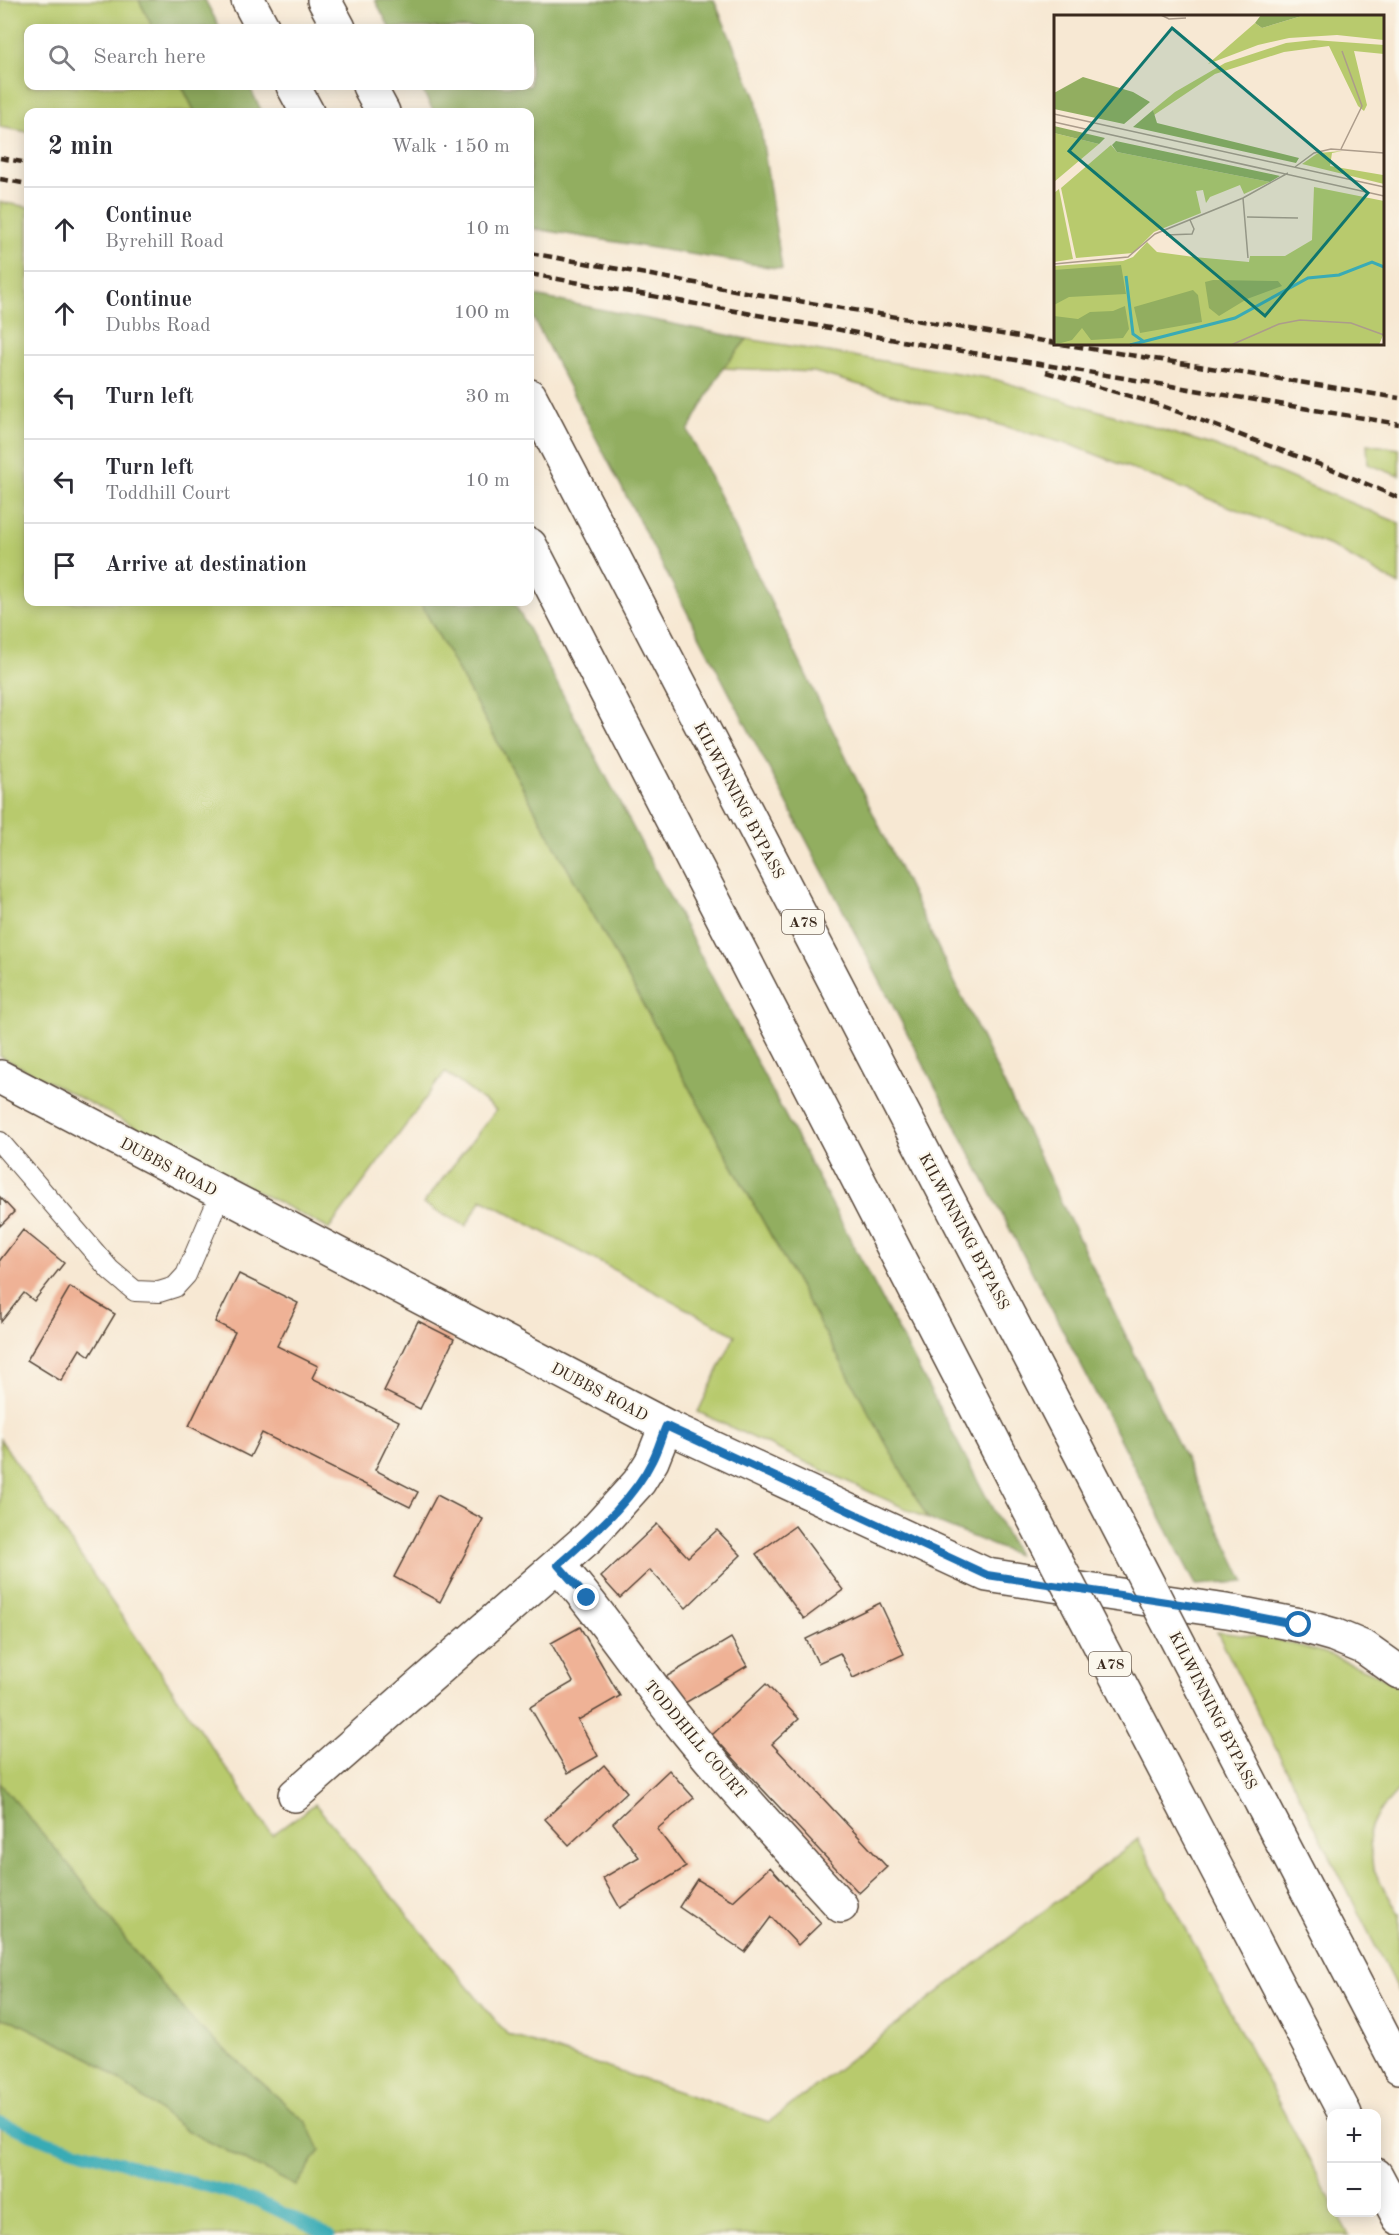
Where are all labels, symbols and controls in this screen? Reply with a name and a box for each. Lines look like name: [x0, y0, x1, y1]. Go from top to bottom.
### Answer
inset map: [1054, 15, 1384, 345]
search box: [24, 24, 534, 90]
icon: search: [45, 41, 78, 74]
text: Search here: [93, 46, 206, 68]
text: 2 min: [48, 134, 113, 160]
text: Walk · 150 m: [391, 137, 510, 157]
text: Continue: [105, 205, 192, 227]
icon: ahead: [48, 213, 81, 246]
text: 10 m: [465, 219, 510, 239]
text: Byrehill Road: [105, 232, 224, 252]
text: Continue: [105, 289, 192, 311]
icon: ahead: [48, 297, 81, 330]
text: 100 m: [454, 303, 510, 323]
text: Dubbs Road: [105, 316, 211, 336]
icon: left: [48, 381, 81, 414]
text: Turn left: [105, 386, 194, 408]
text: 30 m: [465, 387, 510, 407]
text: Turn left: [105, 457, 194, 479]
icon: left: [48, 465, 81, 498]
text: 10 m: [465, 471, 510, 491]
text: Toddhill Court: [105, 484, 231, 504]
icon: arrive: [48, 549, 81, 582]
text: Arrive at destination: [105, 554, 307, 576]
street label: KILWINNING BYPASS: [690, 720, 786, 882]
road number: A78: [782, 910, 824, 934]
street label: DUBBS ROAD: [117, 1136, 219, 1200]
street label: KILWINNING BYPASS: [915, 1151, 1011, 1313]
street label: DUBBS ROAD: [548, 1361, 650, 1425]
route end: [573, 1584, 599, 1610]
route start: [1285, 1611, 1311, 1637]
street label: KILWINNING BYPASS: [1165, 1629, 1259, 1792]
road number: A78: [1089, 1652, 1131, 1676]
street label: TODDHILL COURT: [640, 1678, 749, 1803]
map controls: [1327, 2109, 1381, 2217]
button: +: [1327, 2109, 1381, 2163]
button: −: [1327, 2163, 1381, 2217]

